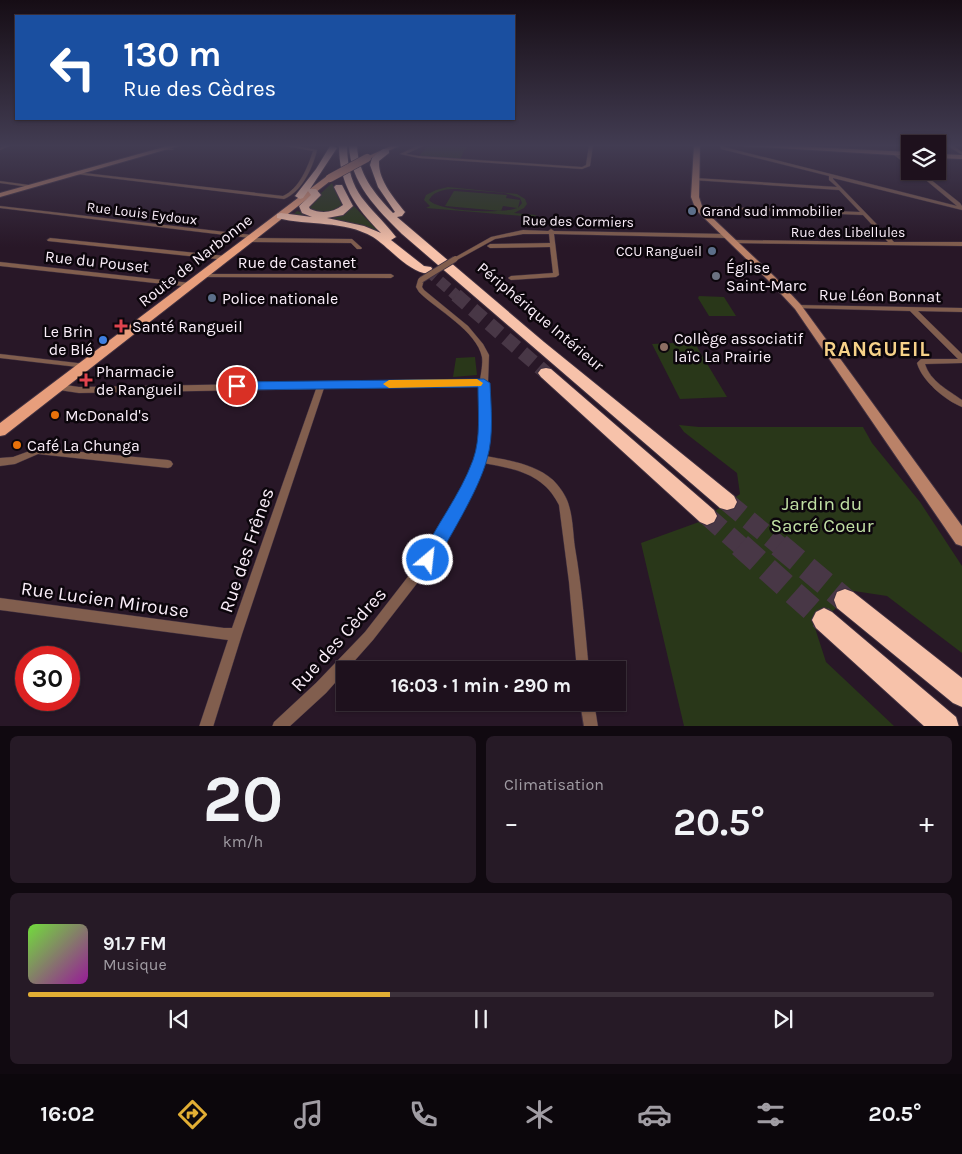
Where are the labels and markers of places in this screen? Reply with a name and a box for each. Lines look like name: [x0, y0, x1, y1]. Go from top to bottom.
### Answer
place label: Grand sud immobilier: [702, 203, 843, 220]
marker: Grand sud immobilier: [686, 205, 698, 217]
place label: CCU Rangueil: [616, 243, 702, 260]
marker: CCU Rangueil: [706, 245, 718, 257]
place label: Église Saint-Marc: [726, 258, 807, 295]
marker: Église Saint-Marc: [710, 270, 722, 282]
place label: Police nationale: [222, 289, 338, 308]
marker: Police nationale: [206, 292, 218, 304]
place label: Santé Rangueil: [132, 317, 243, 336]
marker: Santé Rangueil: [114, 319, 128, 333]
place label: Le Brin de Blé: [43, 322, 93, 359]
place label: Collège associatif laïc La Prairie: [674, 329, 804, 366]
marker: Le Brin de Blé: [97, 334, 109, 346]
marker: Collège associatif laïc La Prairie: [658, 341, 670, 353]
place label: Pharmacie de Rangueil: [96, 362, 182, 399]
pin: [216, 365, 258, 407]
marker: Pharmacie de Rangueil: [80, 374, 92, 386]
place label: McDonald's: [65, 406, 149, 425]
marker: McDonald's: [49, 409, 61, 421]
place label: Café La Chunga: [27, 436, 140, 455]
marker: Café La Chunga: [11, 439, 23, 451]

